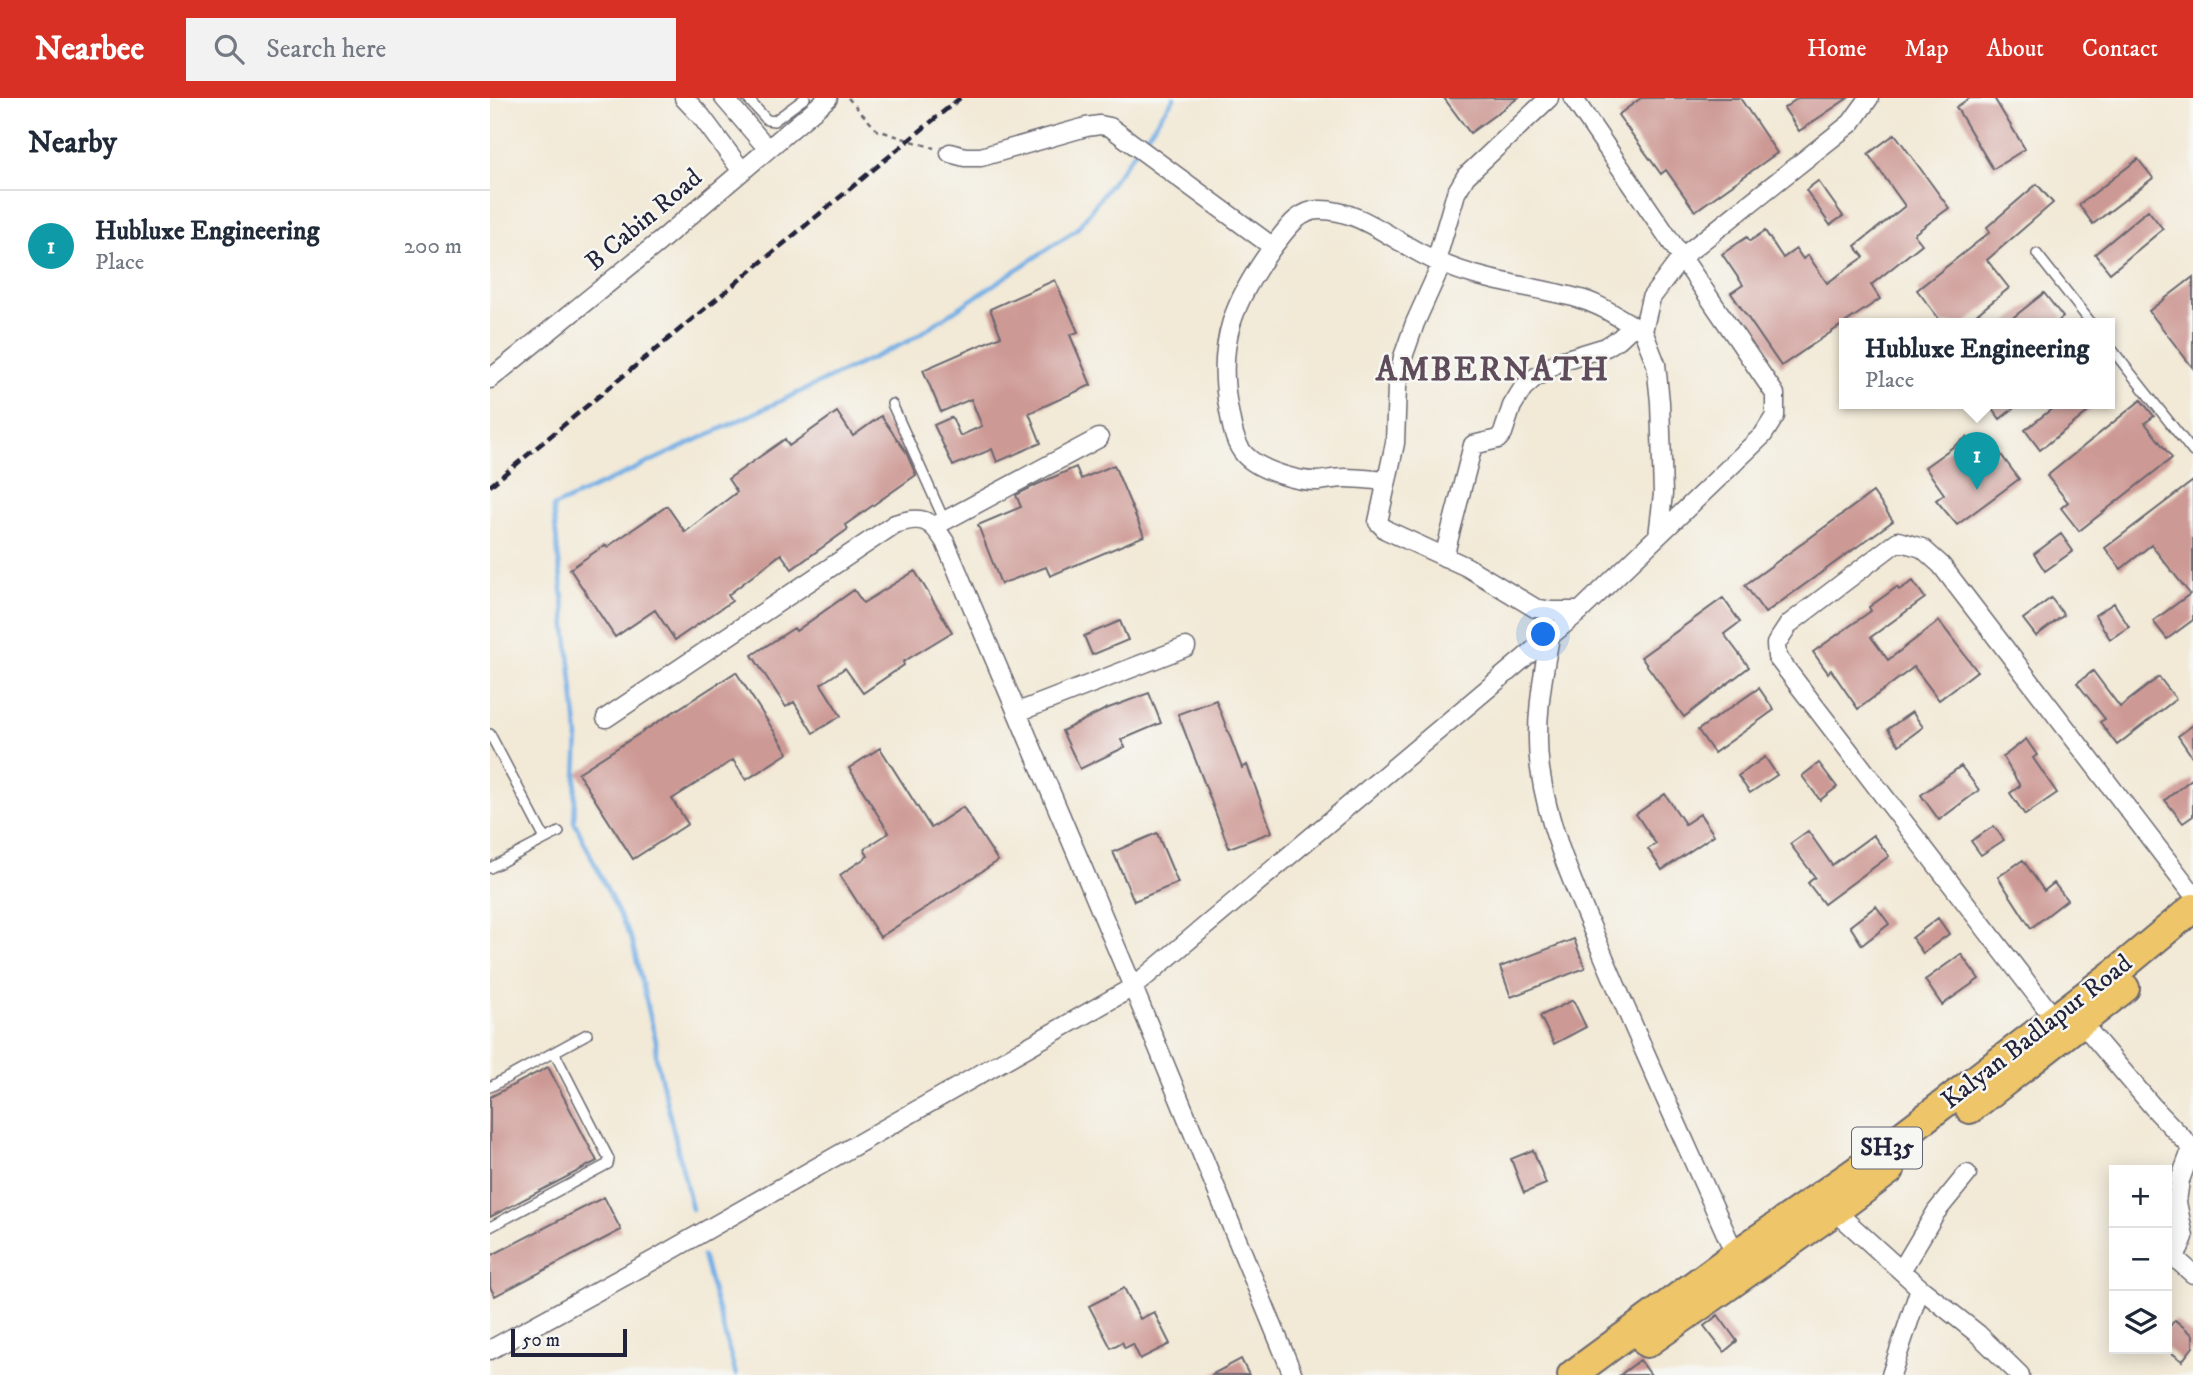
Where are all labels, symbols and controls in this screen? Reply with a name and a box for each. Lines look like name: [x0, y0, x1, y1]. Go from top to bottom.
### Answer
search box: [186, 18, 676, 81]
text: Nearbee: [35, 29, 144, 70]
icon: search: [210, 30, 248, 68]
text: Search here: [266, 33, 386, 66]
text: Home: [1807, 34, 1866, 64]
text: Map: [1904, 34, 1949, 64]
text: About: [1987, 34, 2044, 64]
text: Contact: [2082, 34, 2158, 64]
text: Nearby: [28, 125, 117, 162]
street label: B Cabin Road: [579, 162, 709, 278]
text: Hubluxe Engineering: [95, 215, 319, 248]
text: 1: [47, 232, 55, 261]
text: 200 m: [404, 232, 462, 261]
text: Place: [95, 248, 144, 277]
popup: [1839, 318, 2115, 409]
text: Hubluxe Engineering: [1865, 333, 2089, 366]
district label: AMBERNATH: [1375, 350, 1610, 391]
text: Place: [1865, 366, 1914, 395]
pin: 1: [1954, 432, 2000, 490]
your location: [1526, 617, 1560, 651]
street label: Kalyan Badlapur Road: [1935, 947, 2139, 1117]
road number: SH35: [1852, 1128, 1922, 1168]
map controls: [2109, 1165, 2172, 1354]
button: +: [2109, 1165, 2172, 1228]
button: −: [2109, 1228, 2172, 1291]
button: layers: [2109, 1291, 2172, 1354]
scale bar: [511, 1326, 626, 1358]
text: 50 m: [522, 1329, 560, 1352]

